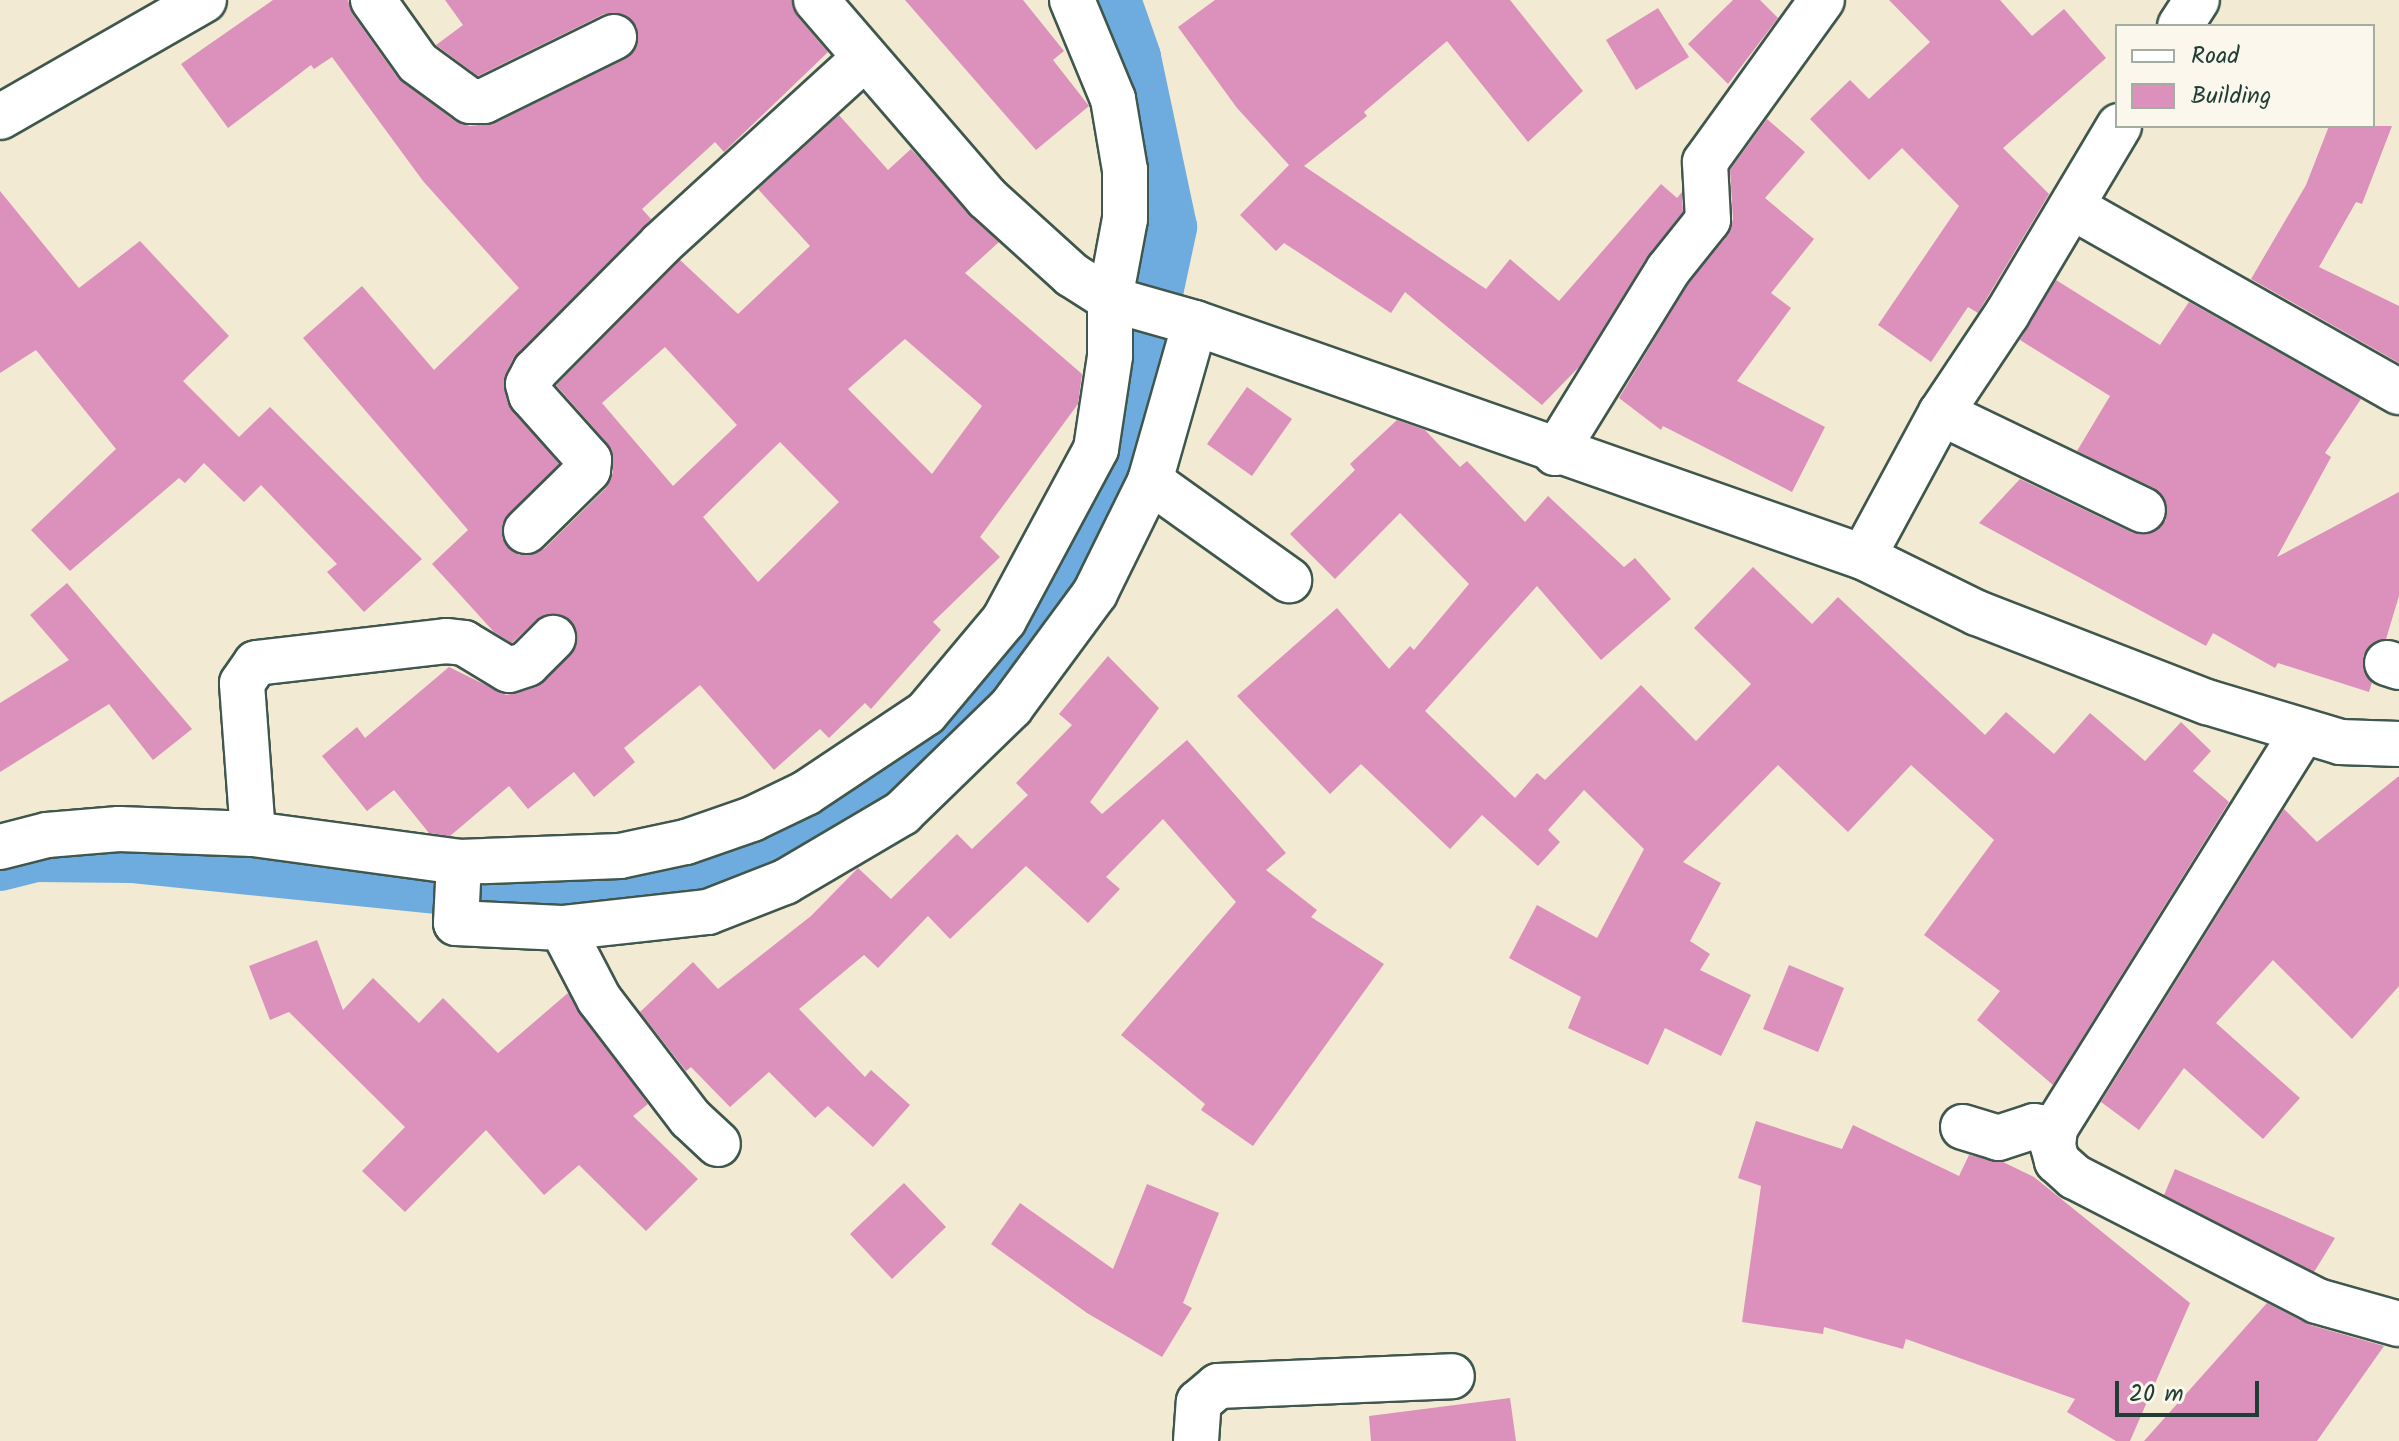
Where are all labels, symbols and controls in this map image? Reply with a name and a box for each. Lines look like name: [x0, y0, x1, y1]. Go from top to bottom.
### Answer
legend: [2115, 24, 2375, 128]
text: Road: [2191, 37, 2239, 76]
text: Building: [2191, 77, 2271, 116]
scale bar: [2119, 1365, 2263, 1415]
text: 20 m: [2129, 1375, 2184, 1414]

